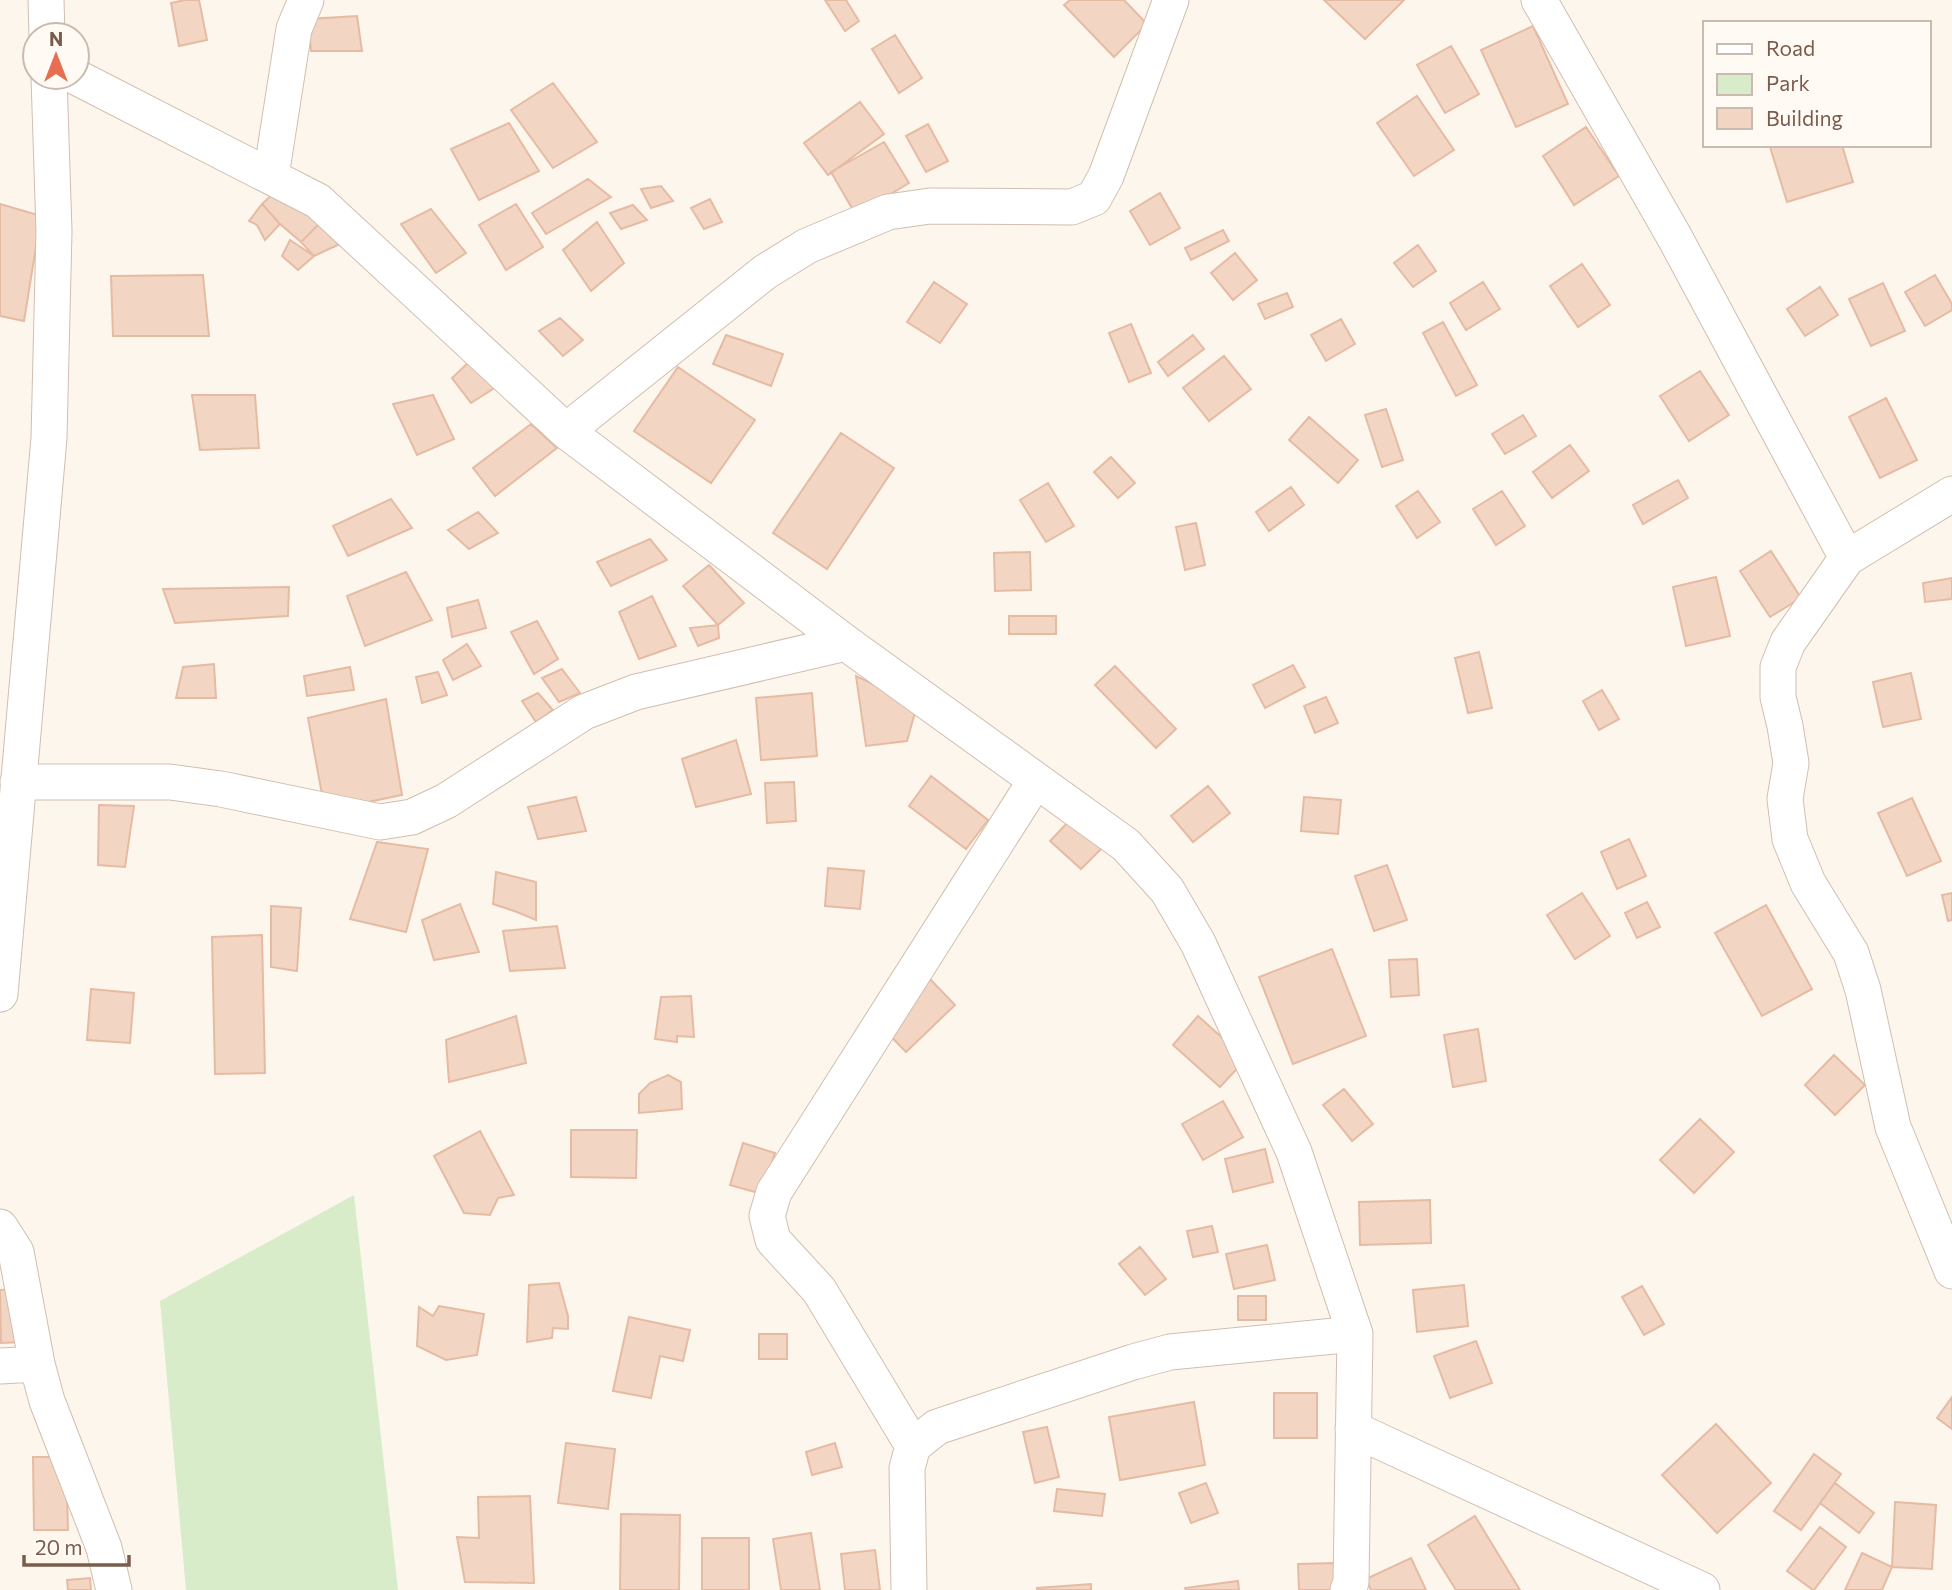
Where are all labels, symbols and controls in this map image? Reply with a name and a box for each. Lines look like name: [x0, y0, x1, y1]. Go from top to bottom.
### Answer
north arrow: [21, 21, 91, 91]
legend: [1703, 21, 1931, 147]
text: N: [49, 27, 63, 50]
text: Road: [1766, 35, 1815, 60]
text: Park: [1766, 70, 1810, 95]
text: Building: [1766, 105, 1843, 130]
scale bar: [24, 1524, 130, 1568]
text: 20 m: [35, 1534, 83, 1559]

